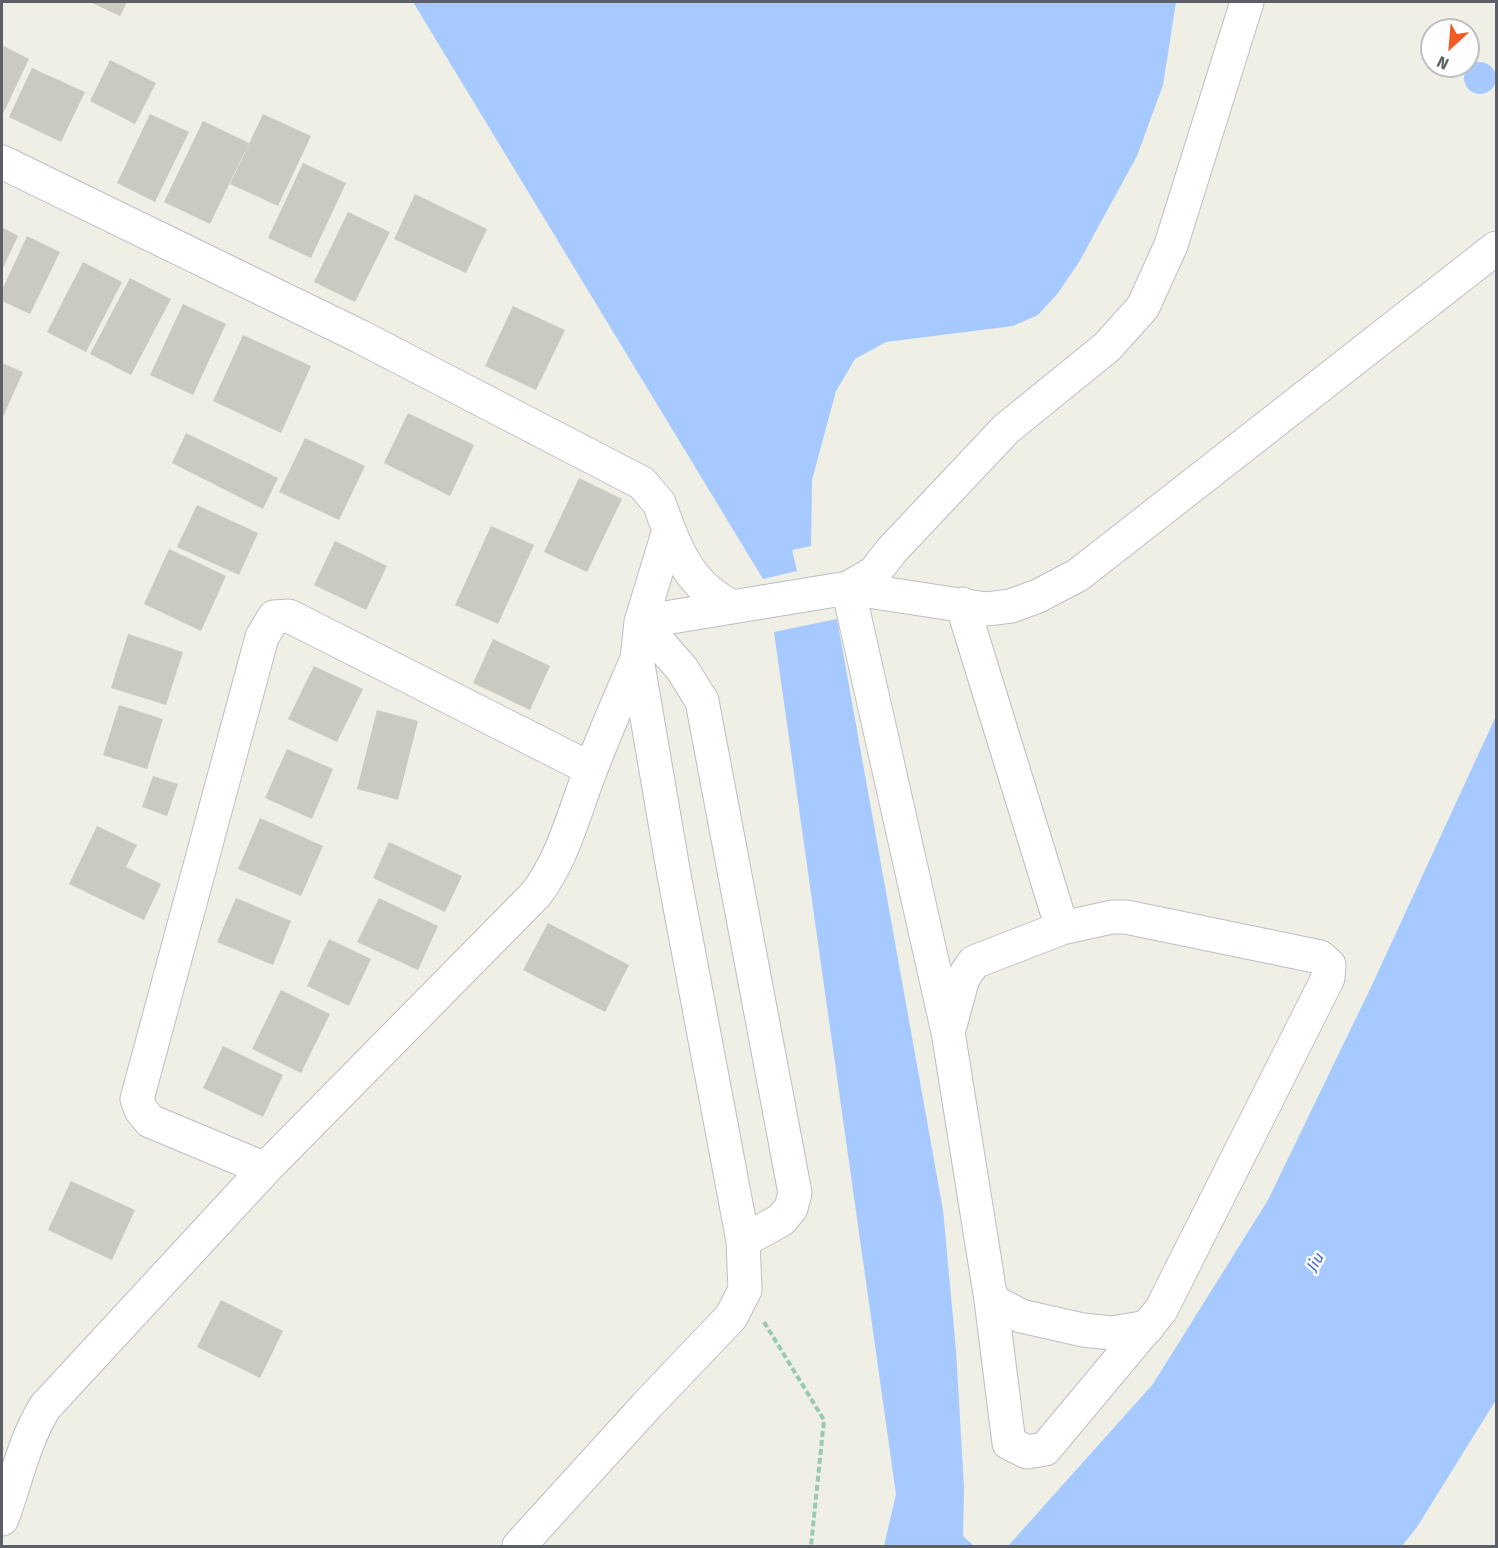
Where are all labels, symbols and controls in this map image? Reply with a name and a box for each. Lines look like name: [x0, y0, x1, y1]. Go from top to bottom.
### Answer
north arrow: [1420, 18, 1480, 78]
text: N: [1434, 52, 1452, 74]
water label: Jiu: [1303, 1249, 1329, 1275]

